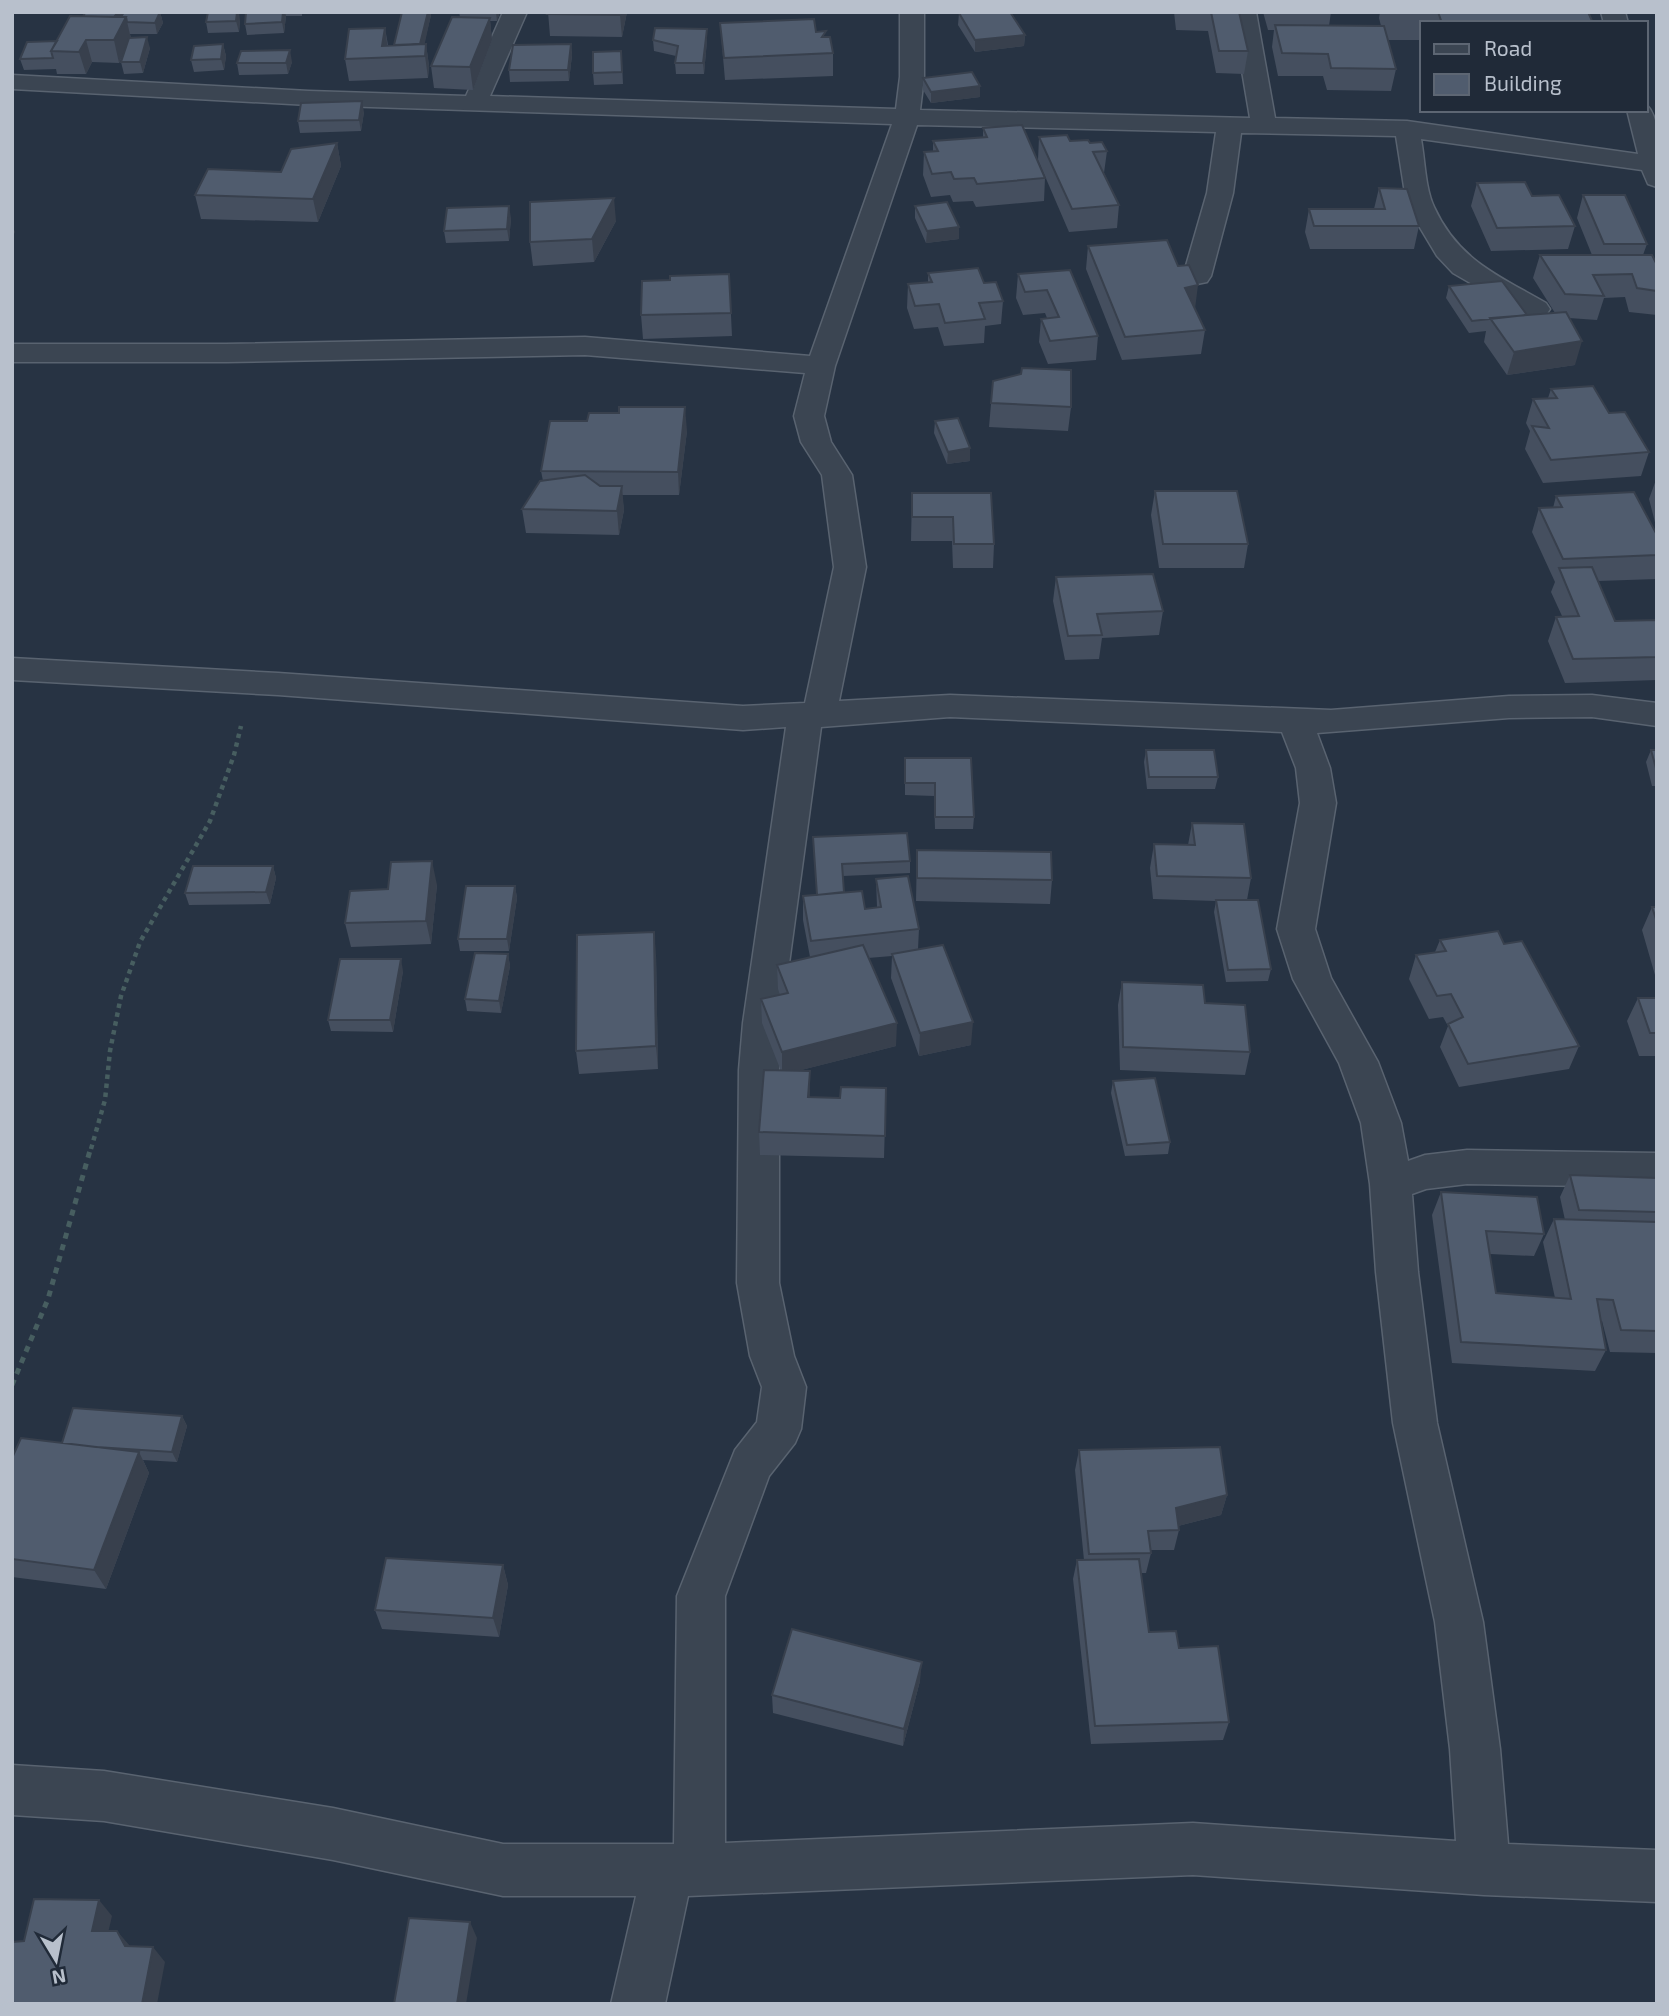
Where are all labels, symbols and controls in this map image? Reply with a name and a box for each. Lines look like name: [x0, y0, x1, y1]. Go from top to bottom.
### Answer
legend: [1420, 21, 1648, 112]
text: Road: [1484, 35, 1532, 60]
text: Building: [1484, 70, 1562, 95]
north arrow: [21, 1925, 91, 1995]
text: N: [50, 1965, 68, 1990]

